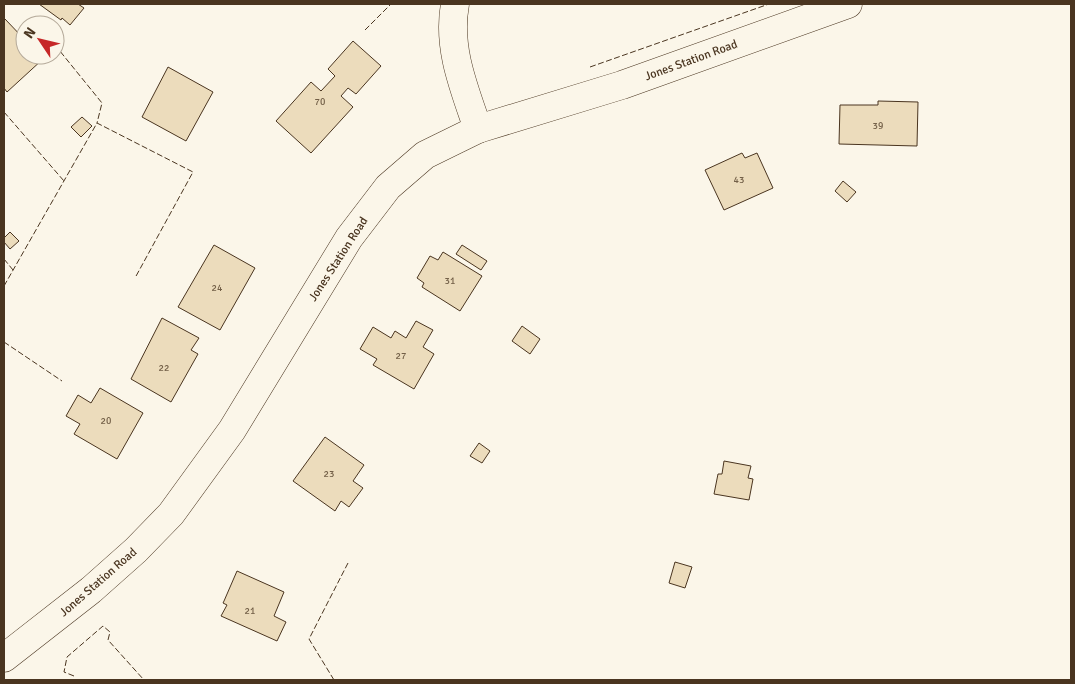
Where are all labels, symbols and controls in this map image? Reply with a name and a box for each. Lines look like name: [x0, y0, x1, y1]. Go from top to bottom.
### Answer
north arrow: [15, 15, 65, 65]
text: N: [20, 24, 40, 42]
street label: Jones Station Road: [643, 37, 740, 84]
house number: 70: [315, 96, 325, 108]
house number: 39: [873, 120, 883, 132]
house number: 43: [734, 174, 744, 186]
street label: Jones Station Road: [306, 214, 371, 304]
house number: 31: [445, 275, 455, 287]
house number: 24: [212, 282, 223, 294]
house number: 27: [396, 350, 406, 362]
house number: 22: [159, 362, 169, 374]
house number: 20: [101, 415, 111, 427]
house number: 23: [324, 468, 334, 480]
street label: Jones Station Road: [57, 545, 140, 620]
house number: 21: [245, 605, 255, 617]

